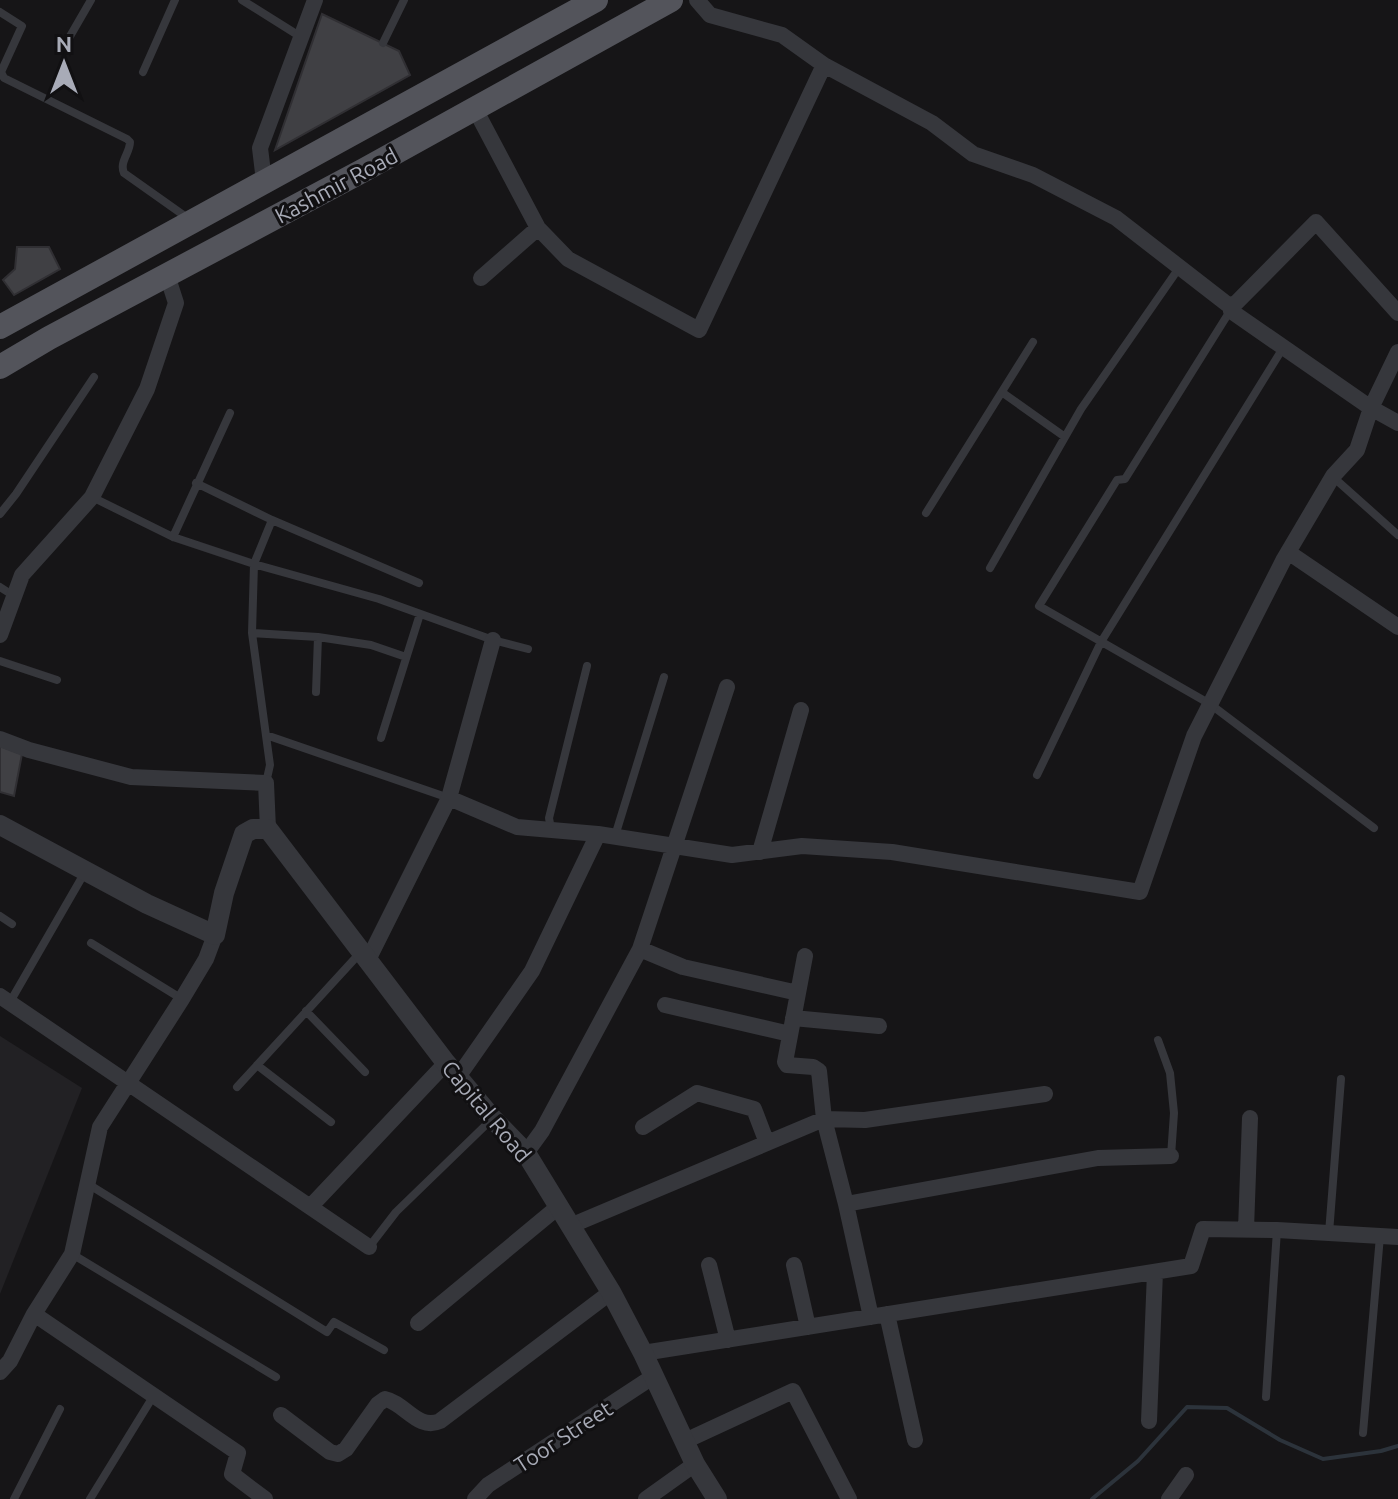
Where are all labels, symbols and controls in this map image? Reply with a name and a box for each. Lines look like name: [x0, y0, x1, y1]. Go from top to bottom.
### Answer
north arrow: [24, 24, 104, 104]
text: N: [56, 31, 72, 56]
street label: Kashmir Road: [270, 142, 402, 228]
street label: Capital Road: [437, 1055, 537, 1167]
street label: Toor Street: [509, 1395, 617, 1477]

